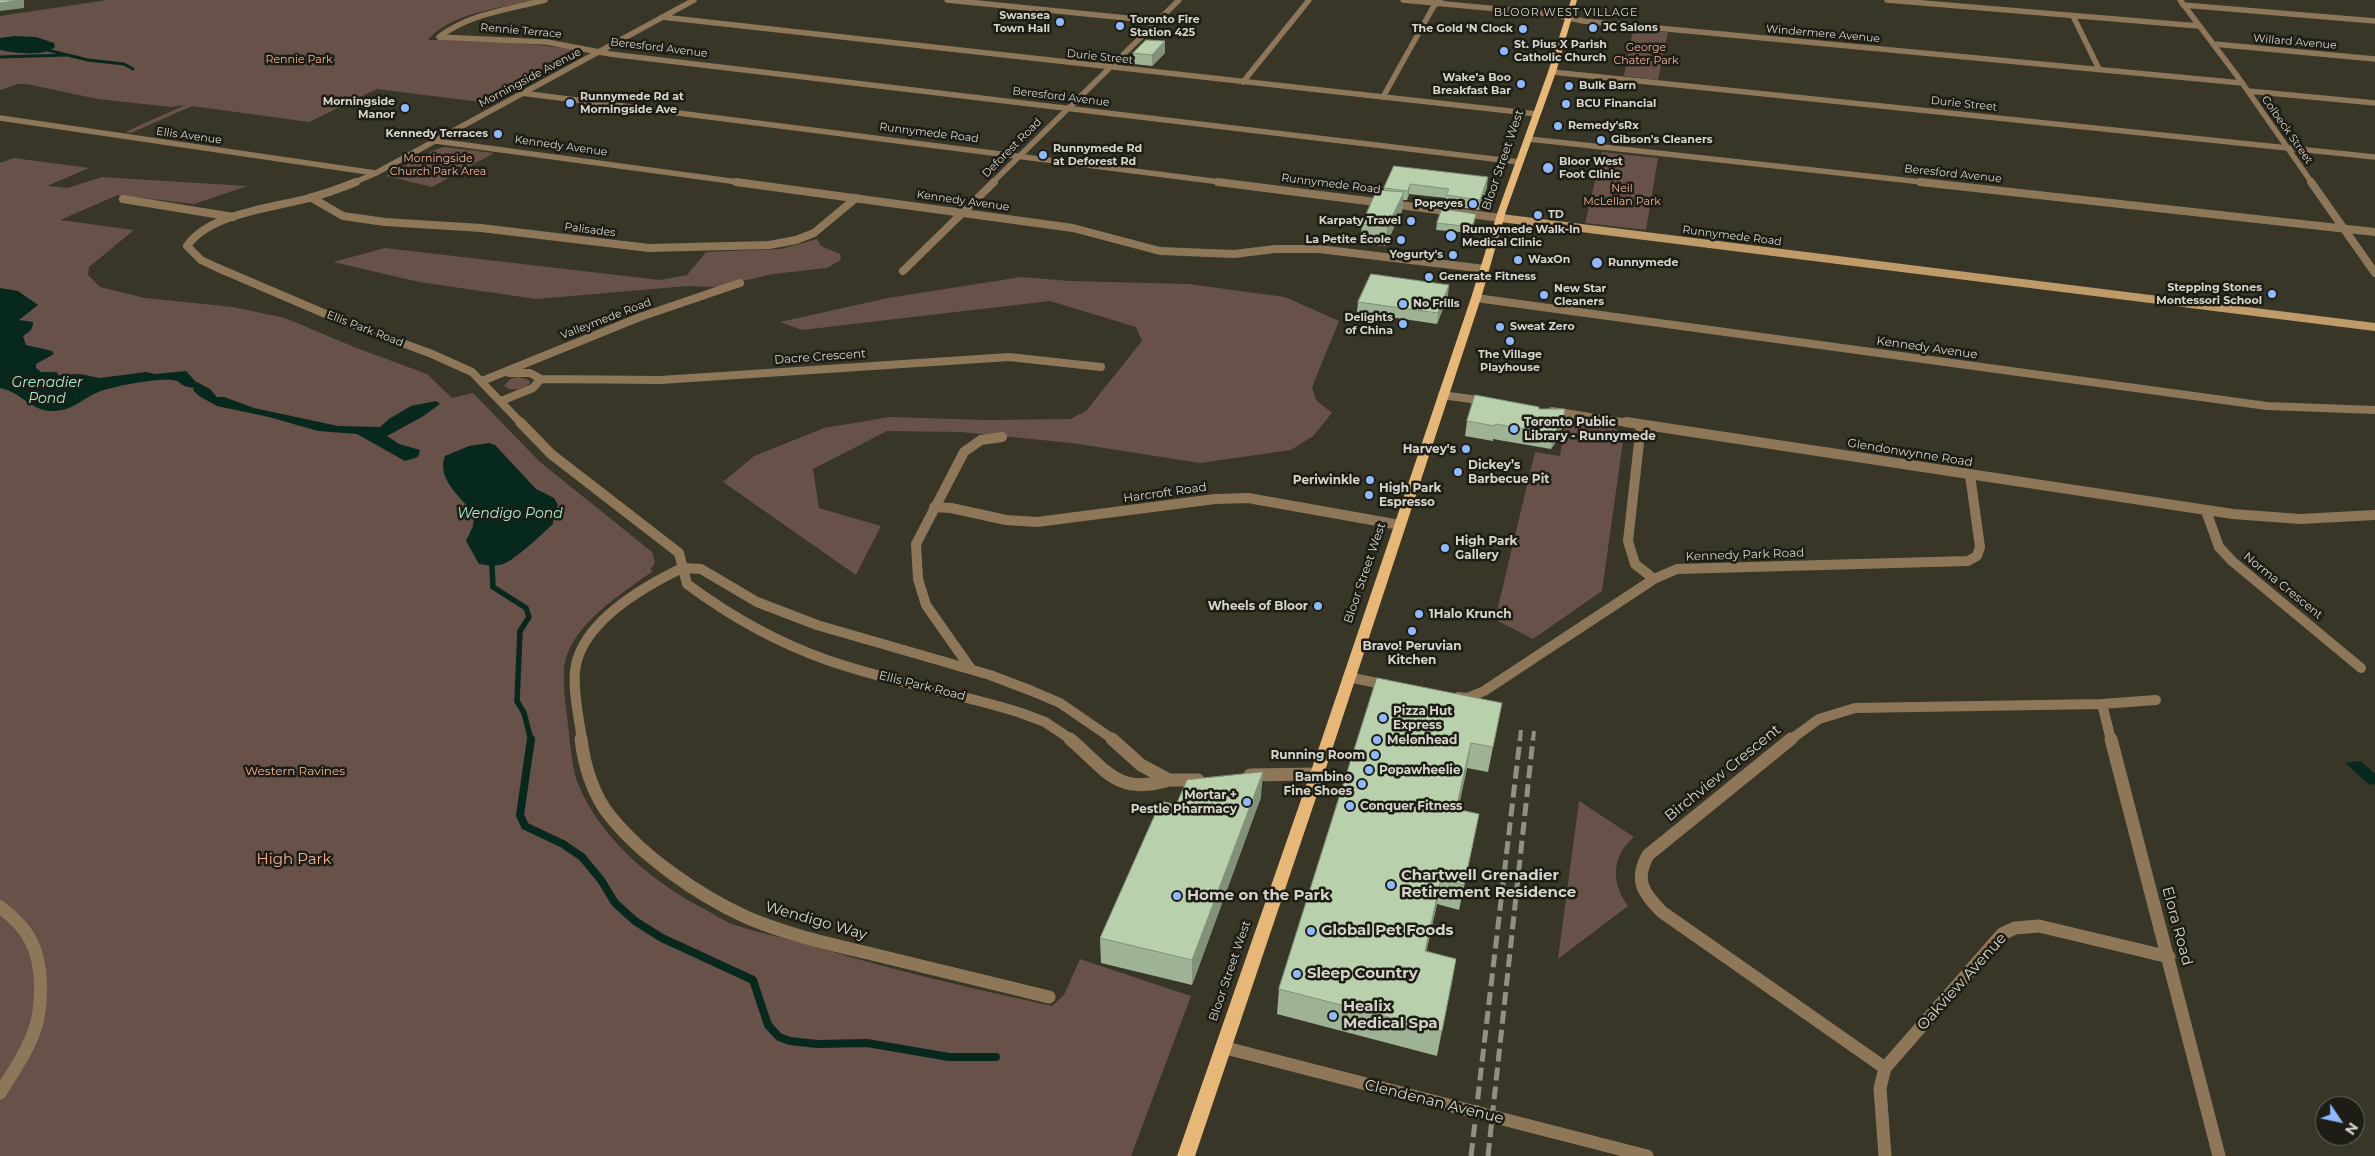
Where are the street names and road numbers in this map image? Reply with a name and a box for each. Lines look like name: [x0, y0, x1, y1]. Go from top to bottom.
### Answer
street label: Rennie Terrace: [480, 21, 562, 41]
street label: Windermere Avenue: [1765, 22, 1881, 46]
street label: Willard Avenue: [2253, 32, 2337, 52]
street label: Beresford Avenue: [610, 35, 708, 61]
street label: Morningside Avenue: [477, 45, 583, 111]
street label: Durie Street: [1066, 47, 1134, 67]
street label: Beresford Avenue: [1012, 84, 1110, 110]
street label: Colbeck Street: [2259, 93, 2315, 167]
street label: Durie Street: [1930, 94, 1998, 114]
street label: Bloor Street West: [1479, 108, 1527, 212]
street label: Deforest Road: [980, 116, 1044, 180]
street label: Runnymede Road: [879, 120, 979, 146]
street label: Ellis Avenue: [155, 125, 223, 147]
street label: Kennedy Avenue: [514, 133, 608, 159]
street label: Beresford Avenue: [1904, 162, 2002, 186]
street label: Runnymede Road: [1281, 171, 1381, 197]
street label: Kennedy Avenue: [916, 188, 1010, 214]
street label: Palisades: [564, 220, 616, 240]
street label: Runnymede Road: [1682, 223, 1782, 249]
street label: Valleymede Road: [559, 296, 653, 342]
street label: Ellis Park Road: [325, 308, 405, 350]
street label: Kennedy Avenue: [1876, 334, 1978, 362]
street label: Dacre Crescent: [774, 347, 866, 367]
street label: Glendonwynne Road: [1846, 436, 1974, 470]
street label: Harcroft Road: [1122, 480, 1208, 506]
street label: Bloor Street West: [1341, 521, 1389, 625]
street label: Kennedy Park Road: [1685, 546, 1805, 564]
street label: Norma Crescent: [2240, 550, 2326, 622]
street label: Ellis Park Road: [877, 668, 967, 704]
street label: Birchview Crescent: [1661, 721, 1785, 825]
street label: Elora Road: [2158, 885, 2196, 967]
street label: Wendigo Way: [763, 898, 869, 944]
street label: Bloor Street West: [1206, 919, 1254, 1023]
street label: Oakview Avenue: [1914, 930, 2010, 1034]
street label: Clendenan Avenue: [1363, 1076, 1505, 1128]

